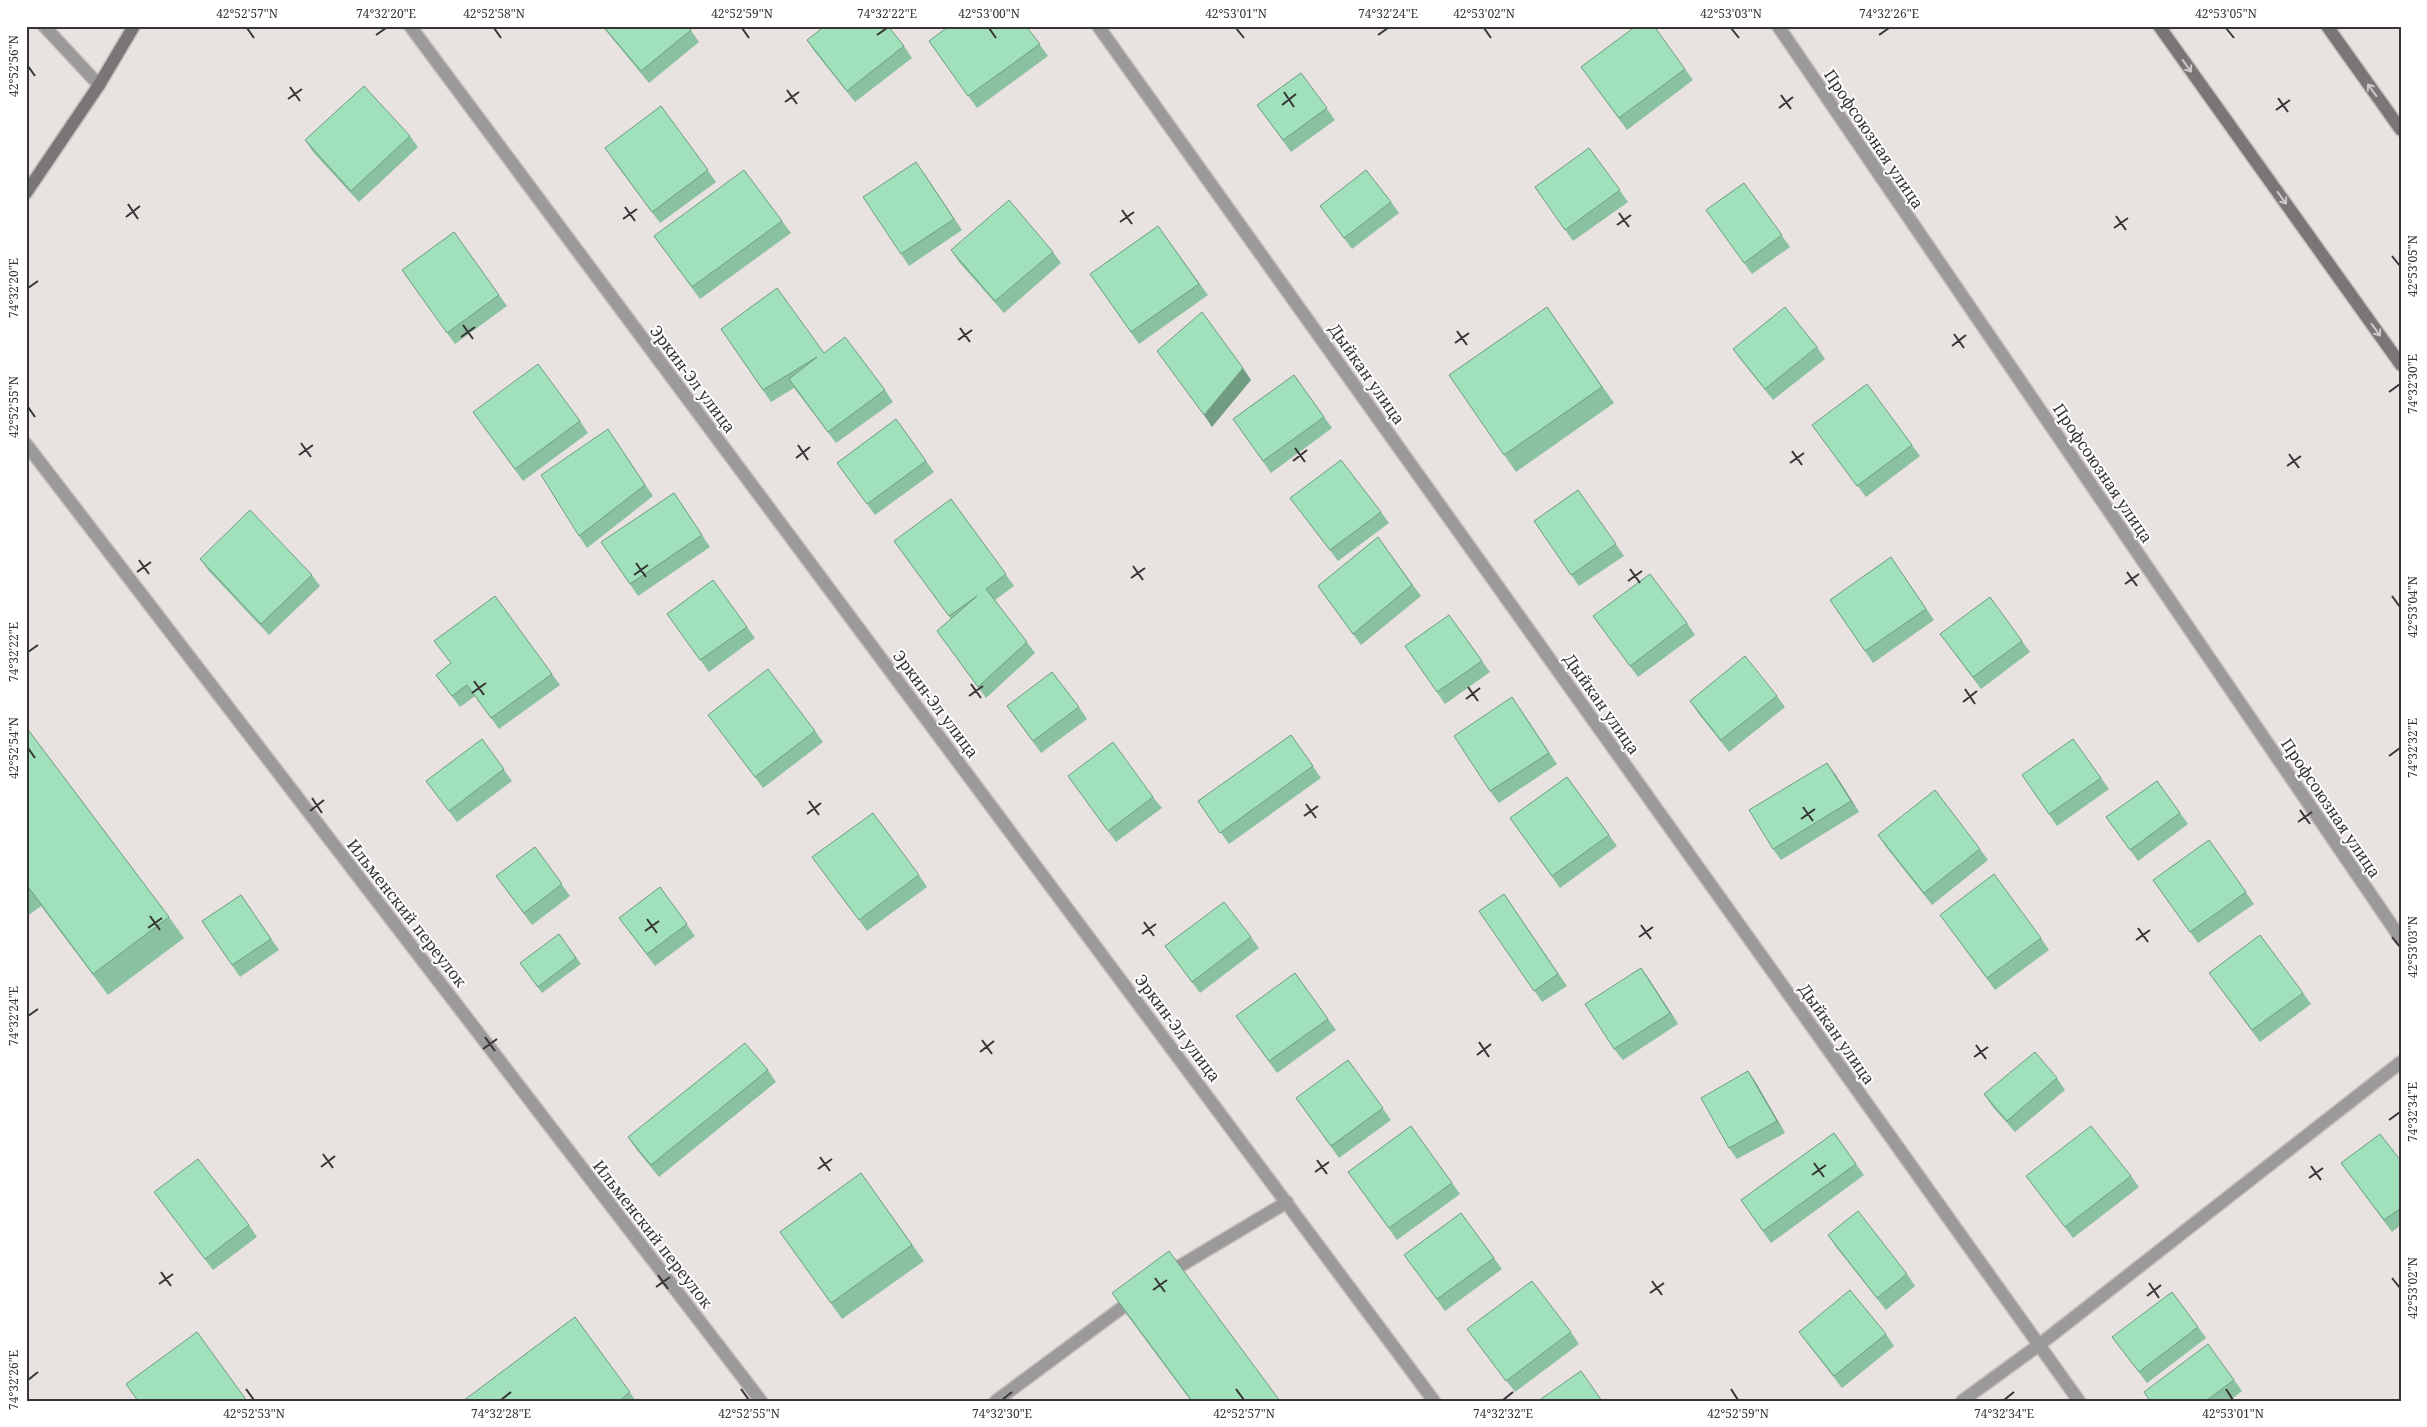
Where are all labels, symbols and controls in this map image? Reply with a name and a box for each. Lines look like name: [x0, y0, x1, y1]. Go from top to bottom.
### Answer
text: 42°52'57"N: [216, 5, 278, 22]
text: 74°32'20"E: [356, 5, 416, 22]
text: 42°52'58"N: [463, 5, 525, 22]
text: 42°52'59"N: [711, 5, 773, 22]
text: 74°32'22"E: [857, 5, 917, 22]
text: 42°53'00"N: [958, 5, 1020, 22]
text: 42°53'01"N: [1205, 5, 1267, 22]
text: 74°32'24"E: [1358, 5, 1418, 22]
text: 42°53'02"N: [1453, 5, 1515, 22]
text: 42°53'03"N: [1700, 5, 1762, 22]
text: 74°32'26"E: [1859, 5, 1919, 22]
text: 42°53'05"N: [2195, 5, 2257, 22]
text: 42°52'56"N: [5, 35, 22, 97]
one-way arrow: [2182, 59, 2193, 72]
street label: Профсоюзная улица: [1819, 65, 1929, 213]
one-way arrow: [2367, 84, 2378, 97]
one-way arrow: [2277, 191, 2287, 205]
text: 42°53'05"N: [2404, 235, 2421, 297]
text: 74°32'20"E: [5, 258, 22, 318]
street label: Дыйкан улица: [1324, 319, 1410, 429]
street label: Эркин-Эл улица: [645, 321, 741, 437]
one-way arrow: [2371, 323, 2381, 337]
text: 74°32'30"E: [2404, 354, 2421, 414]
text: 42°52'55"N: [5, 376, 22, 438]
street label: Профсоюзная улица: [2048, 399, 2158, 547]
text: 42°53'04"N: [2404, 576, 2421, 638]
text: 74°32'22"E: [5, 622, 22, 682]
street label: Эркин-Эл улица: [888, 646, 984, 762]
street label: Дыйкан улица: [1559, 649, 1645, 759]
text: 42°52'54"N: [5, 717, 22, 779]
text: 74°32'32"E: [2404, 718, 2421, 778]
street label: Профсоюзная улица: [2276, 734, 2386, 882]
street label: Ильменский переулок: [342, 834, 472, 992]
text: 42°53'03"N: [2404, 916, 2421, 978]
street label: Эркин-Эл улица: [1130, 970, 1226, 1086]
street label: Дыйкан улица: [1794, 979, 1880, 1089]
text: 74°32'24"E: [5, 986, 22, 1046]
text: 74°32'34"E: [2404, 1082, 2421, 1142]
street label: Ильменский переулок: [588, 1155, 718, 1313]
text: 42°53'02"N: [2404, 1257, 2421, 1319]
text: 74°32'26"E: [5, 1350, 22, 1410]
text: 42°52'53"N: [223, 1405, 285, 1422]
text: 74°32'28"E: [471, 1405, 531, 1422]
text: 42°52'55"N: [718, 1405, 780, 1422]
text: 74°32'30"E: [972, 1405, 1032, 1422]
text: 42°52'57"N: [1213, 1405, 1275, 1422]
text: 74°32'32"E: [1473, 1405, 1533, 1422]
text: 42°52'59"N: [1707, 1405, 1769, 1422]
text: 74°32'34"E: [1974, 1405, 2034, 1422]
text: 42°53'01"N: [2202, 1405, 2264, 1422]

